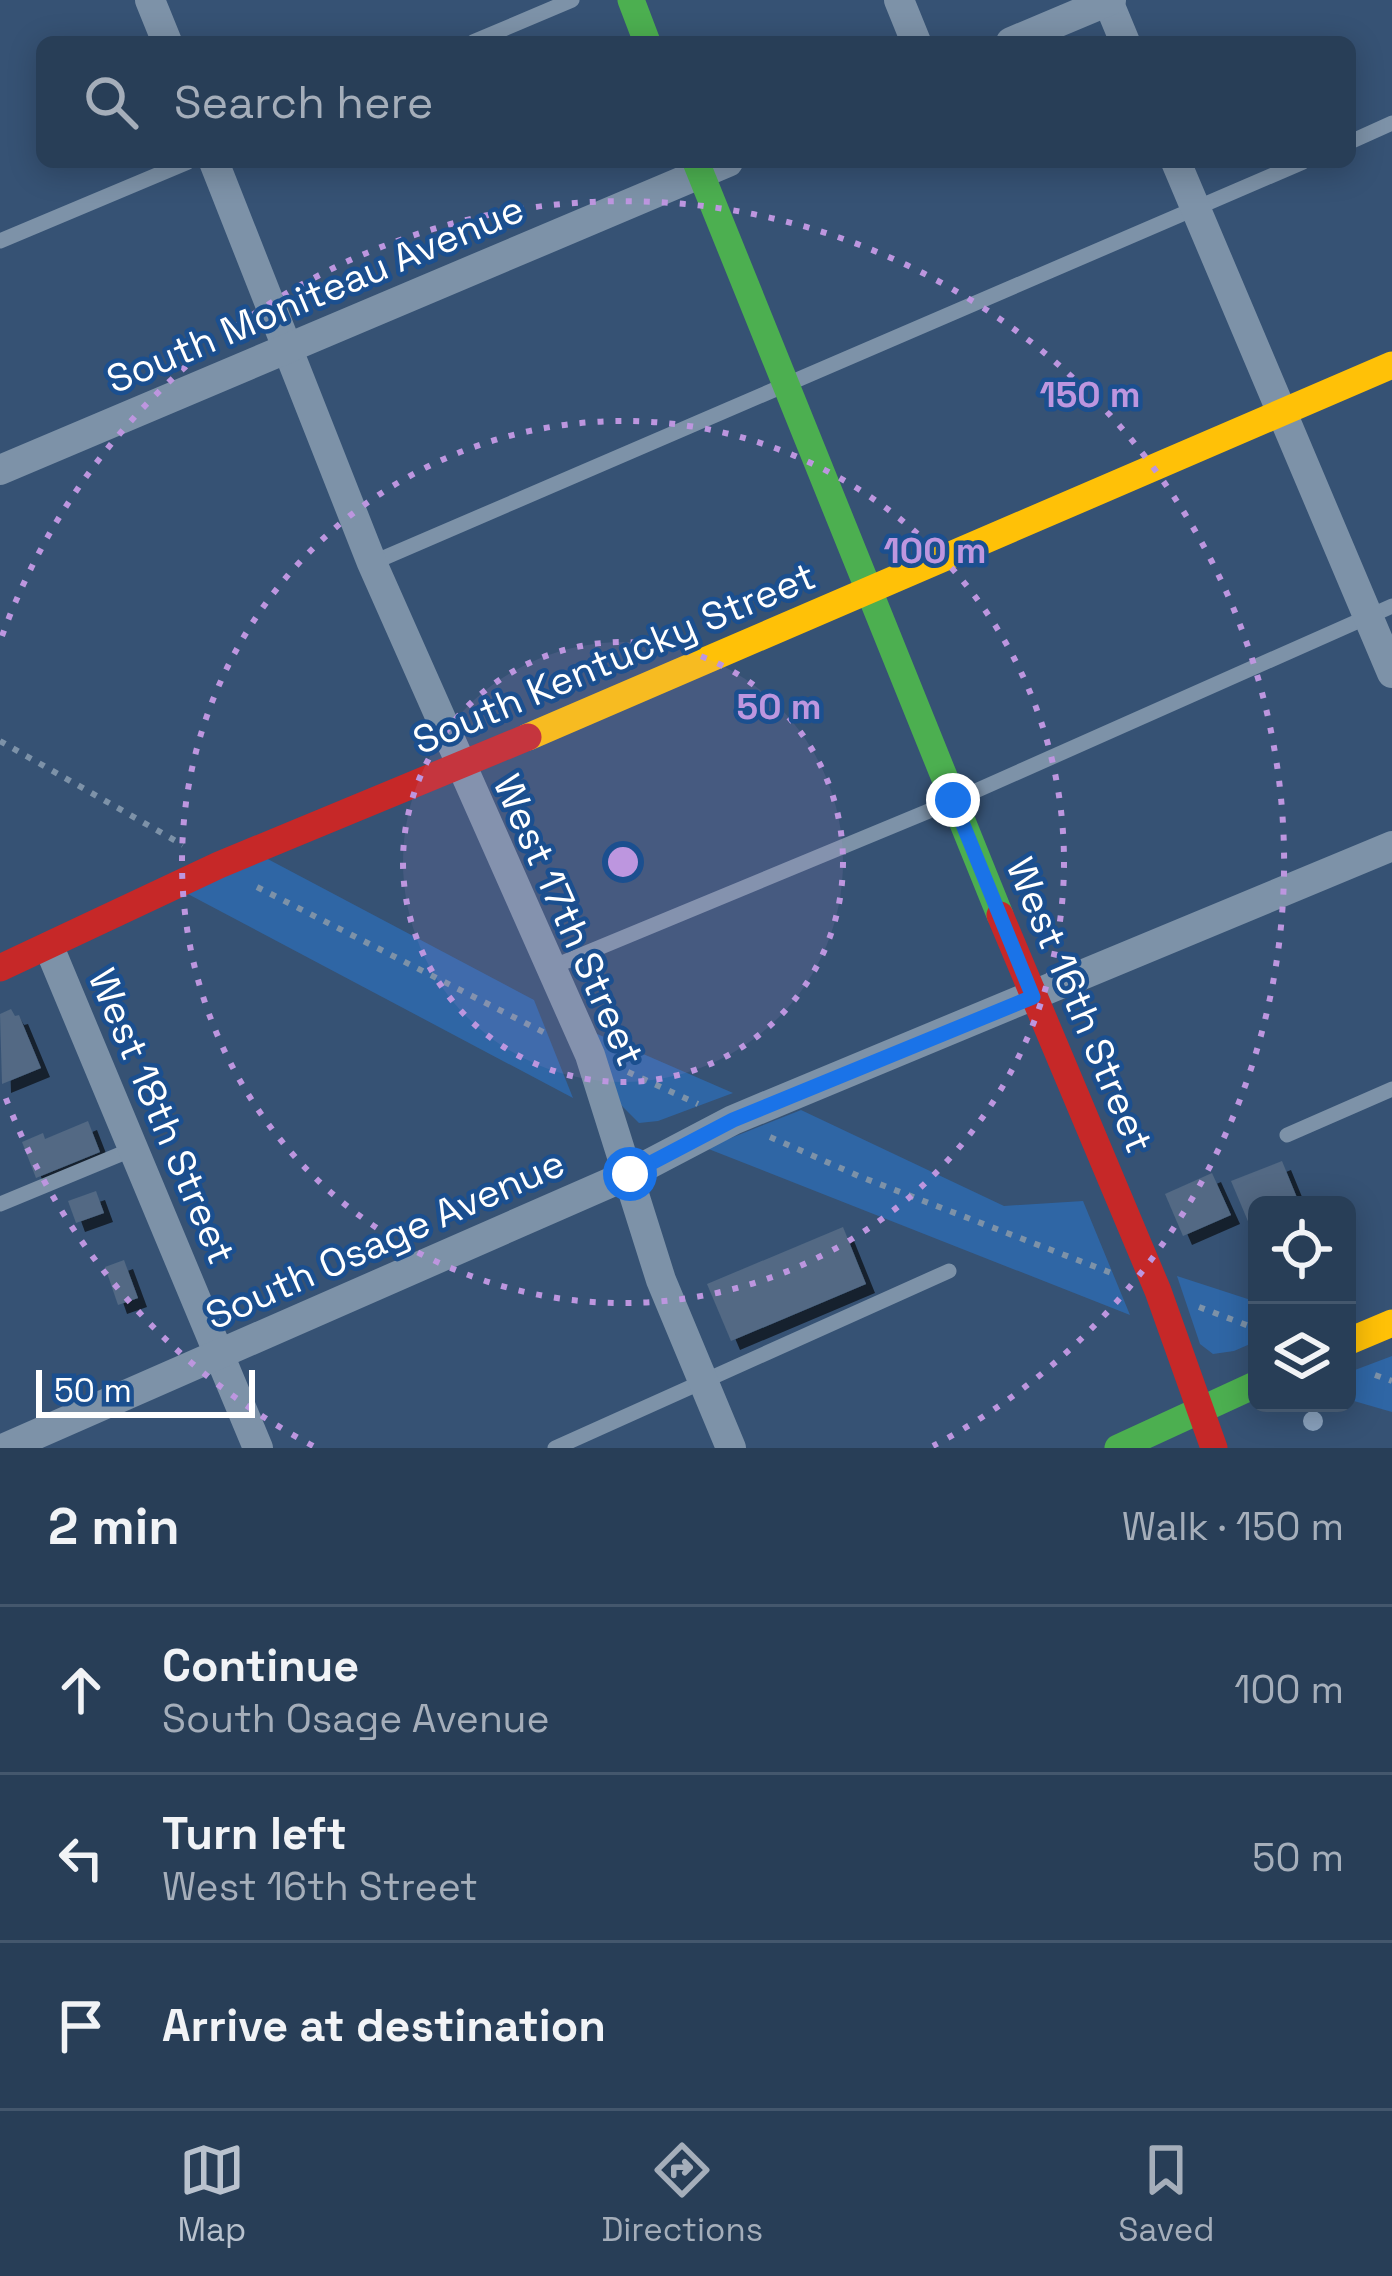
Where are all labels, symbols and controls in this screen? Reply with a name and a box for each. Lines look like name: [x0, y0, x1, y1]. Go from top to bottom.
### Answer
search box: [36, 36, 1356, 168]
icon: search: [78, 69, 144, 135]
text: Search here: [174, 74, 433, 131]
street label: South Moniteau Avenue: [99, 184, 531, 404]
text: 150 m: [1039, 372, 1141, 418]
text: 100 m: [884, 528, 986, 574]
street label: South Kentucky Street: [405, 551, 823, 765]
text: 50 m: [737, 684, 821, 730]
street label: West 17th Street: [483, 767, 655, 1073]
route end: [926, 773, 980, 827]
centre of rings: [602, 841, 644, 883]
street label: West 16th Street: [996, 850, 1164, 1160]
street label: West 18th Street: [78, 961, 246, 1271]
street label: South Osage Avenue: [198, 1138, 572, 1340]
route start: [603, 1147, 657, 1201]
map controls: [1248, 1196, 1356, 1412]
button: locate: [1248, 1196, 1356, 1304]
button: layers: [1248, 1304, 1356, 1412]
scale bar: [36, 1364, 255, 1417]
text: 50 m: [54, 1370, 132, 1412]
text: 2 min: [48, 1494, 180, 1559]
text: Walk · 150 m: [1122, 1502, 1344, 1551]
text: Continue: [162, 1637, 359, 1694]
icon: ahead: [48, 1657, 114, 1723]
text: 100 m: [1234, 1665, 1344, 1714]
text: South Osage Avenue: [162, 1694, 550, 1743]
text: Turn left: [162, 1805, 347, 1862]
icon: left: [48, 1825, 114, 1891]
text: 50 m: [1252, 1833, 1344, 1882]
text: West 16th Street: [162, 1862, 478, 1911]
icon: arrive: [48, 1993, 114, 2059]
text: Arrive at destination: [162, 1997, 606, 2054]
tab: Map: [178, 2137, 246, 2251]
tab: Directions: [601, 2137, 763, 2251]
tab: Saved: [1118, 2137, 1214, 2251]

